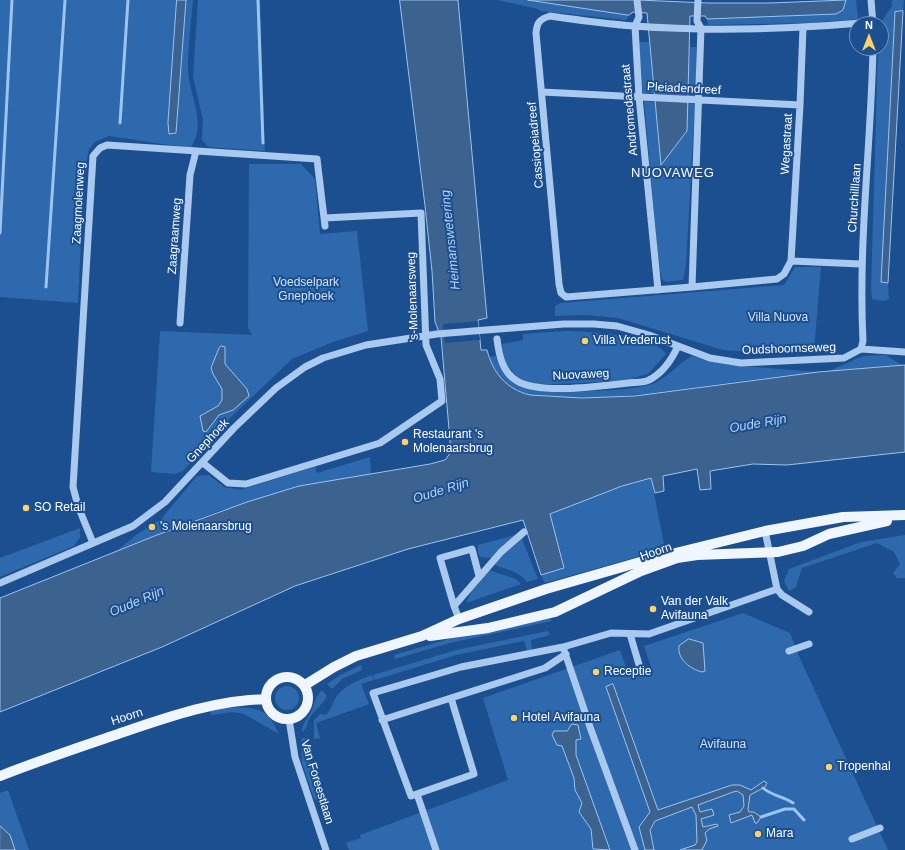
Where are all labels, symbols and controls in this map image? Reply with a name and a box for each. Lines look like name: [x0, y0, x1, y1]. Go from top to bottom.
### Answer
north arrow: [849, 16, 889, 56]
text: N: [865, 19, 873, 31]
street label: Andromedastraat: [619, 64, 641, 156]
street label: Pleiadendreef: [647, 80, 721, 98]
street label: Cassiopeiadreef: [525, 101, 547, 189]
street label: Wegastraat: [778, 113, 796, 175]
street label: Zaagmolenweg: [70, 162, 88, 244]
street label: Churchilllaan: [845, 163, 865, 233]
district label: NUOVAWEG: [631, 165, 715, 181]
water label: Heimanswetering: [438, 189, 464, 291]
street label: Zaagraamweg: [165, 197, 185, 275]
street label: 's-Molenaarsweg: [404, 252, 422, 342]
park label: Voedselpark Gnephoek: [273, 276, 339, 304]
park label: Villa Nuova: [748, 311, 808, 325]
place label: Villa Vrederust: [593, 334, 670, 348]
marker: Villa Vrederust: [580, 336, 590, 346]
street label: Oudshoornseweg: [742, 340, 836, 358]
street label: Nuovaweg: [552, 366, 610, 384]
water label: Oude Rijn: [728, 411, 788, 437]
street label: Gnephoek: [184, 416, 232, 466]
place label: Restaurant 's Molenaarsbrug: [413, 428, 493, 456]
marker: Restaurant 's Molenaarsbrug: [400, 437, 410, 447]
water label: Oude Rijn: [411, 475, 471, 507]
place label: SO Retail: [34, 501, 85, 515]
marker: SO Retail: [21, 503, 31, 513]
place label: 's Molenaarsbrug: [160, 520, 252, 534]
marker: 's Molenaarsbrug: [147, 522, 157, 532]
street label: Hoorn: [638, 540, 674, 564]
water label: Oude Rijn: [107, 584, 167, 620]
place label: Van der Valk Avifauna: [661, 595, 728, 623]
marker: Van der Valk Avifauna: [648, 604, 658, 614]
place label: Receptie: [604, 665, 651, 679]
marker: Receptie: [591, 667, 601, 677]
street label: Hoorn: [109, 705, 145, 729]
place label: Hotel Avifauna: [522, 711, 600, 725]
marker: Hotel Avifauna: [509, 713, 519, 723]
street label: Van Foreestlaan: [297, 738, 337, 826]
park label: Avifauna: [700, 738, 746, 752]
place label: Tropenhal: [837, 760, 891, 774]
marker: Tropenhal: [824, 762, 834, 772]
place label: Mara: [766, 827, 793, 841]
marker: Mara: [753, 829, 763, 839]

